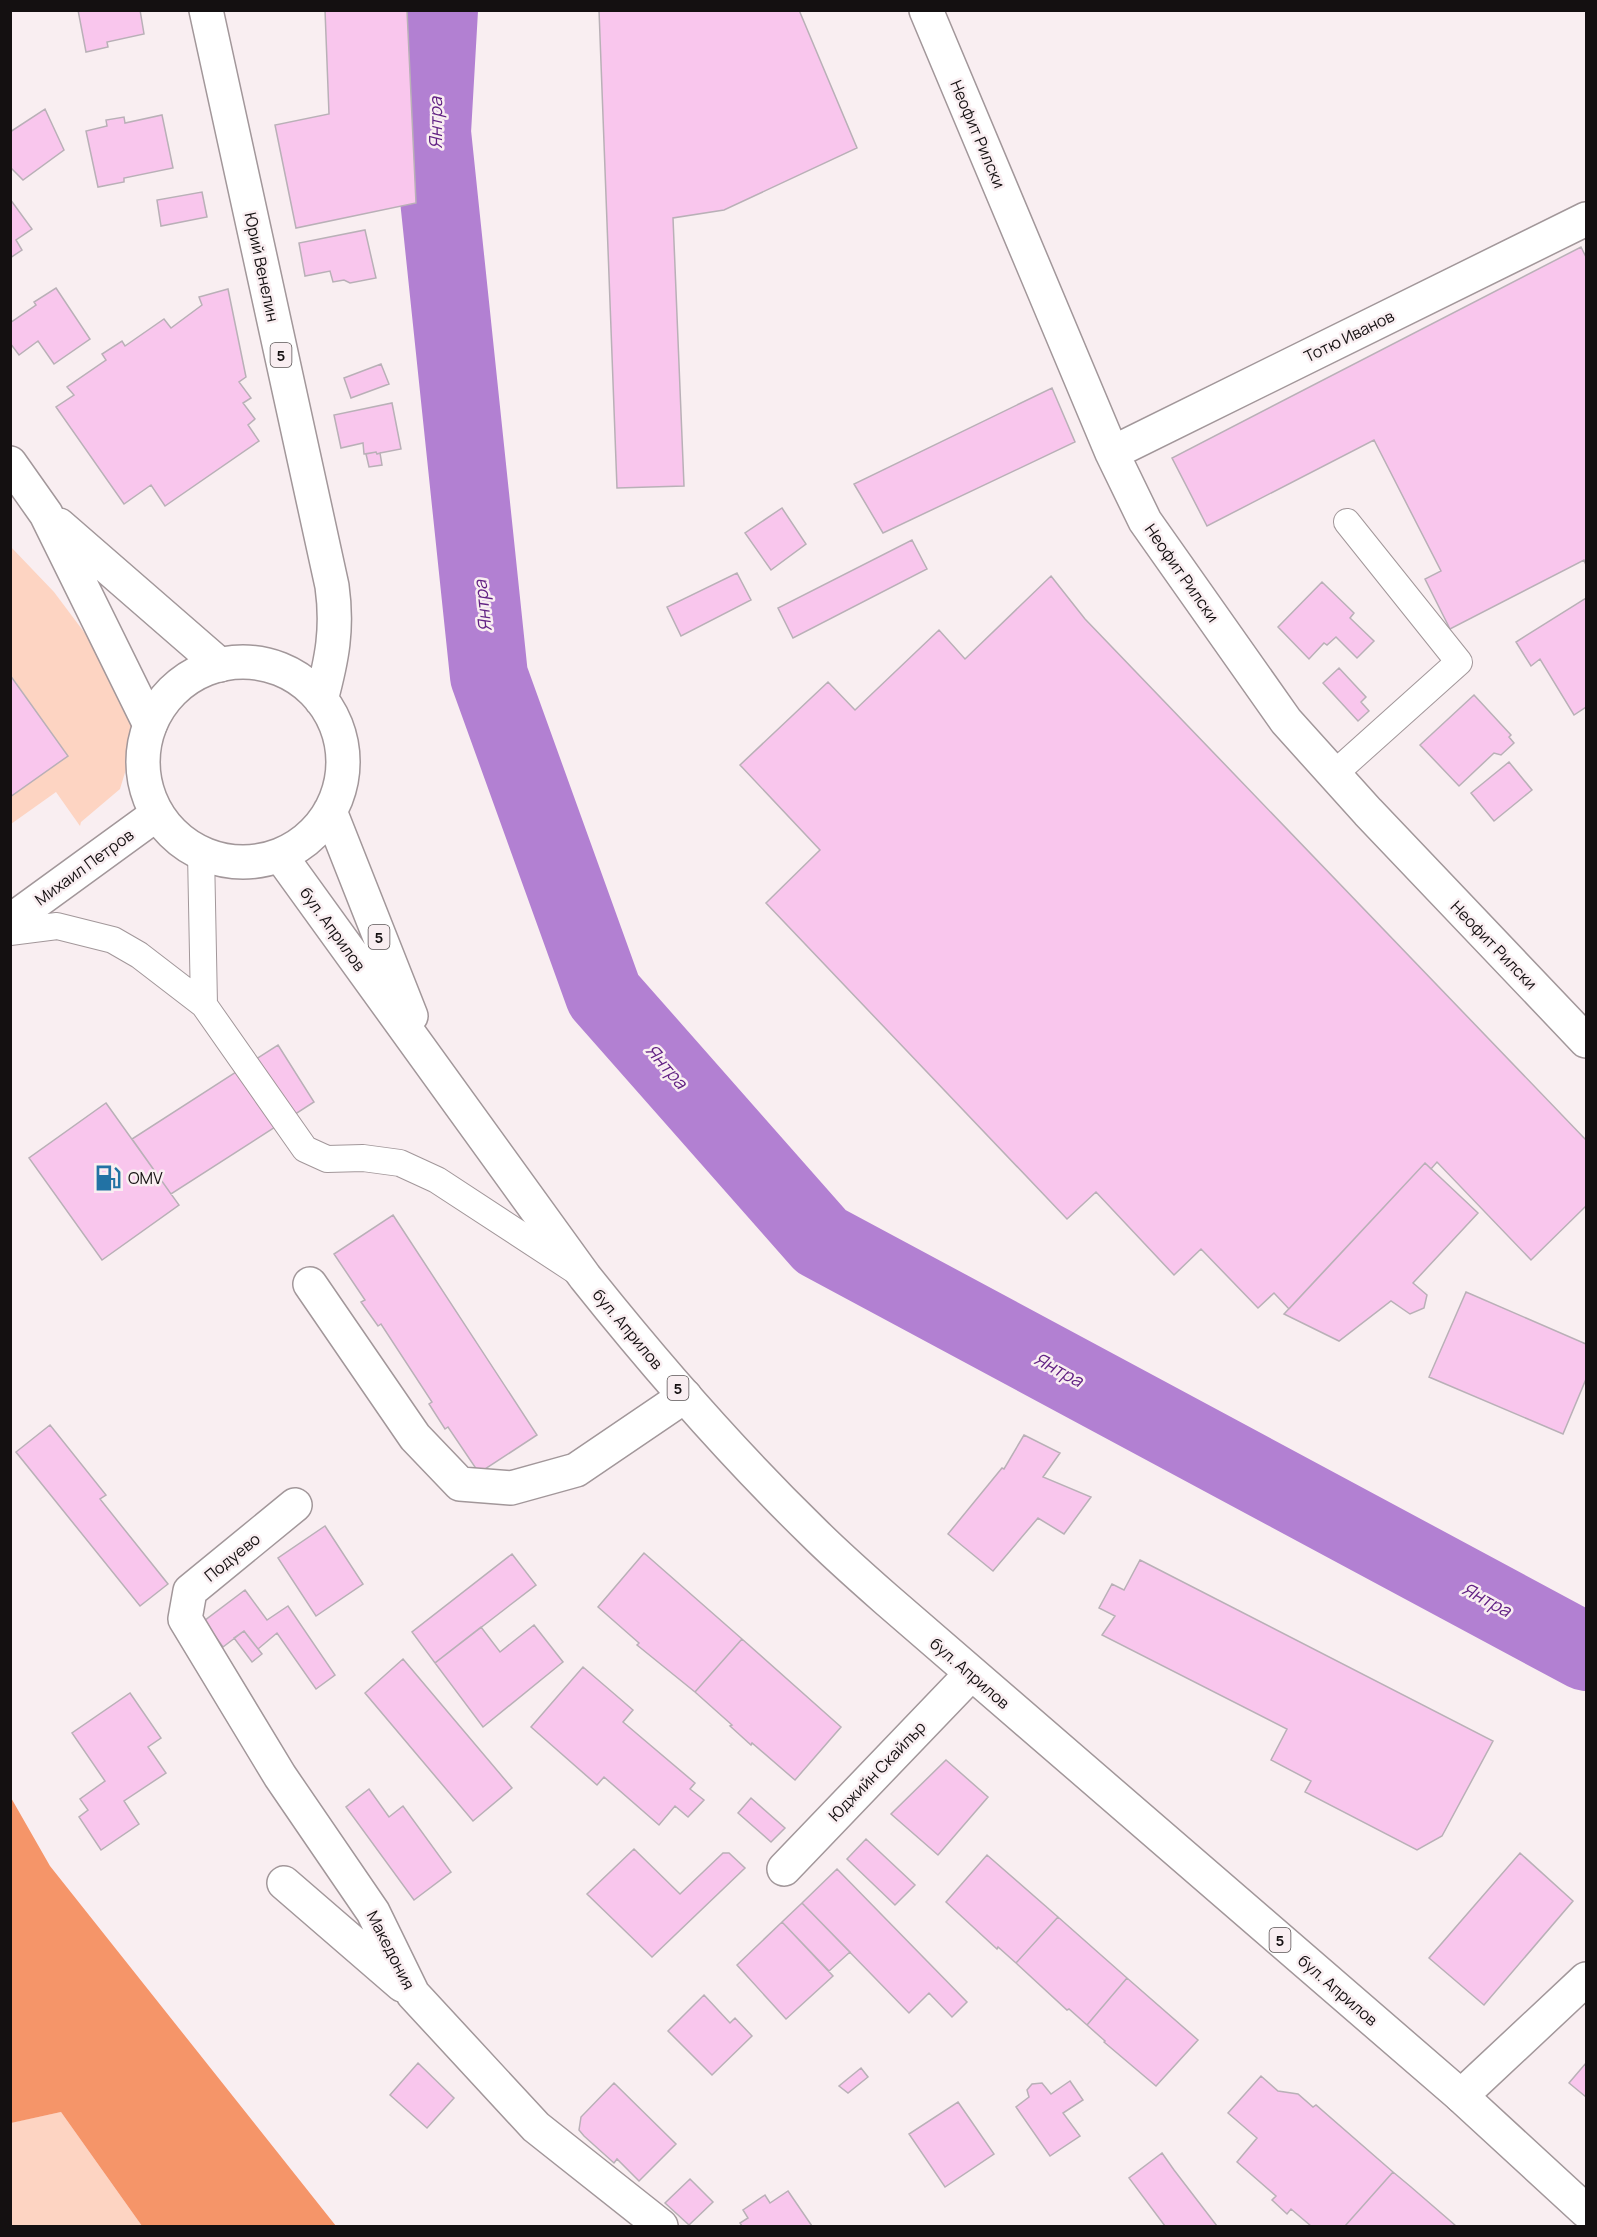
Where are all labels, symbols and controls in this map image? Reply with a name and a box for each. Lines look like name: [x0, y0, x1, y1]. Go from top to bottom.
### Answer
street label: Неофит Рилски: [945, 77, 1011, 191]
water label: Янтра: [423, 96, 447, 149]
street label: Юрий Венелин: [240, 210, 284, 324]
street label: Тотю Иванов: [1300, 305, 1398, 367]
road number: 5: [270, 343, 292, 367]
street label: Неофит Рилски: [1140, 519, 1224, 627]
water label: Янтра: [467, 578, 497, 633]
street label: Михаил Петров: [30, 823, 138, 910]
street label: бул. Априлов: [295, 883, 371, 976]
street label: Неофит Рилски: [1446, 896, 1542, 994]
road number: 5: [368, 925, 389, 949]
water label: Янтра: [641, 1039, 694, 1094]
fuel station icon: OMV: [93, 1163, 123, 1193]
place label: OMV: [128, 1167, 163, 1189]
street label: бул. Априлов: [588, 1284, 668, 1374]
water label: Янтра: [1031, 1346, 1088, 1392]
road number: 5: [668, 1376, 688, 1400]
street label: Подуево: [199, 1528, 265, 1586]
water label: Янтра: [1459, 1576, 1516, 1622]
street label: бул. Априлов: [926, 1632, 1015, 1714]
street label: Юджийн Скайлър: [823, 1716, 931, 1826]
street label: Македония: [362, 1907, 420, 1993]
road number: 5: [1270, 1928, 1290, 1952]
street label: бул. Априлов: [1294, 1949, 1383, 2031]

